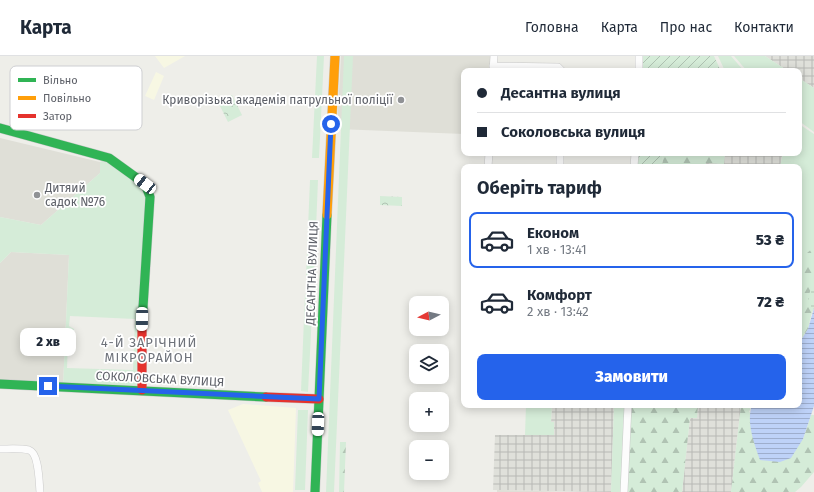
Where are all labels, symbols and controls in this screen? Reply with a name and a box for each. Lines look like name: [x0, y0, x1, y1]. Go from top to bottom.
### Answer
text: Карта: [20, 16, 72, 39]
text: Головна: [525, 19, 579, 36]
text: Карта: [601, 19, 638, 36]
text: Про нас: [660, 19, 712, 36]
text: Контакти: [734, 19, 794, 36]
legend: [10, 66, 142, 130]
text: Вільно: [43, 74, 78, 87]
text: Десантна вулиця: [501, 84, 621, 102]
text: Повільно: [43, 92, 91, 105]
place label: Криворізька академія патрульної поліції: [162, 93, 394, 107]
marker: Криворізька академія патрульної поліції: [396, 95, 406, 105]
text: Затор: [43, 110, 72, 123]
route start: [322, 115, 340, 133]
text: Соколовська вулиця: [501, 123, 645, 141]
car: [132, 172, 158, 196]
text: Оберіть тариф: [477, 177, 602, 199]
place label: Дитяий садок №76: [44, 181, 105, 209]
marker: Дитяий садок №76: [32, 190, 42, 200]
street label: ДЕСАНТНА ВУЛИЦЯ: [303, 221, 321, 326]
icon: car: [479, 222, 515, 258]
text: Економ: [527, 224, 579, 242]
text: 53 ₴: [756, 231, 784, 249]
text: 1 хв · 13:41: [527, 242, 587, 257]
icon: car: [479, 284, 515, 320]
text: Комфорт: [527, 286, 592, 304]
text: 72 ₴: [757, 293, 784, 311]
north arrow: [409, 296, 449, 336]
map controls: [409, 296, 449, 480]
text: 2 хв · 13:42: [527, 304, 589, 319]
car: [136, 307, 148, 331]
callout: 2 хв: [20, 328, 76, 356]
text: 2 хв: [36, 334, 60, 349]
district label: 4-Й ЗАРІЧНИЙ МІКРОРАЙОН: [101, 335, 197, 365]
button: layers: [409, 344, 449, 384]
button: Замовити: [477, 354, 786, 400]
street label: СОКОЛОВСЬКА ВУЛИЦЯ: [95, 369, 225, 389]
route end: [39, 377, 57, 395]
button: +: [409, 392, 449, 432]
car: [312, 412, 324, 436]
button: −: [409, 440, 449, 480]

